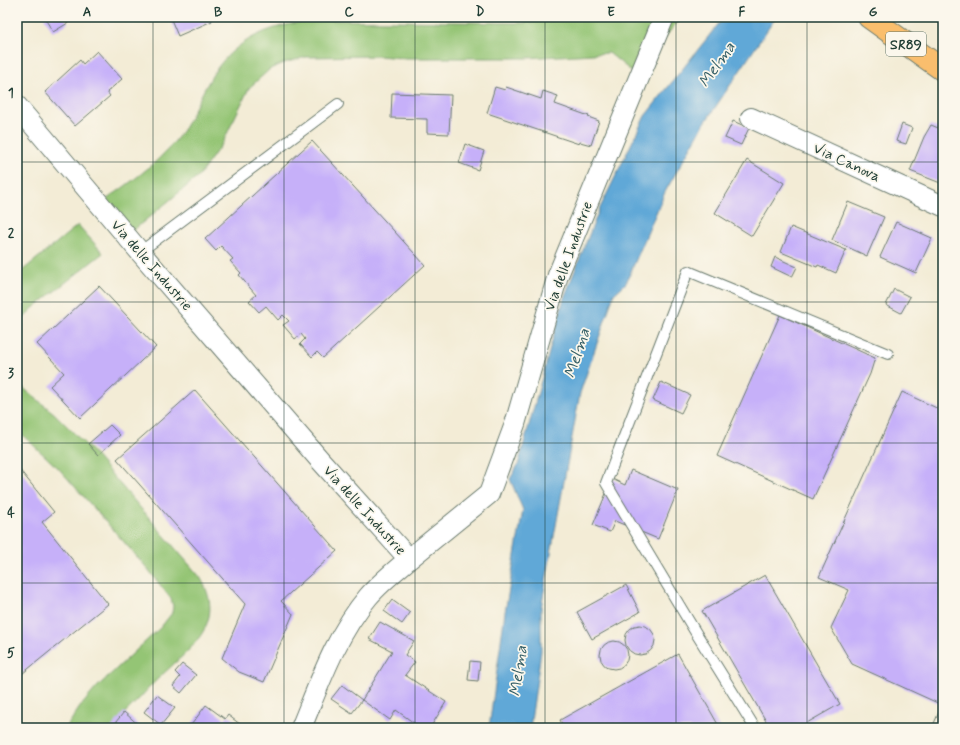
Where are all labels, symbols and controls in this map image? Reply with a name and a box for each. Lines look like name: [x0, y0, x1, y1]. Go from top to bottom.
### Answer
text: A: [83, 4, 91, 21]
text: B: [214, 4, 223, 21]
text: C: [344, 4, 354, 21]
text: D: [476, 4, 485, 21]
text: E: [607, 4, 615, 21]
text: F: [739, 4, 746, 21]
text: G: [869, 4, 878, 21]
road number: SR89: [886, 32, 926, 56]
water label: Melma: [694, 38, 741, 92]
text: 1: [8, 85, 14, 102]
street label: Via Canova: [810, 139, 884, 187]
street label: Via delle Industrie: [540, 199, 598, 314]
street label: Via delle Industrie: [106, 216, 197, 316]
text: 2: [8, 225, 15, 242]
water label: Melma: [560, 326, 595, 381]
text: 3: [8, 365, 14, 382]
street label: Via delle Industrie: [318, 461, 410, 560]
text: 4: [7, 505, 15, 522]
water label: Melma: [505, 644, 532, 698]
text: 5: [7, 645, 15, 662]

